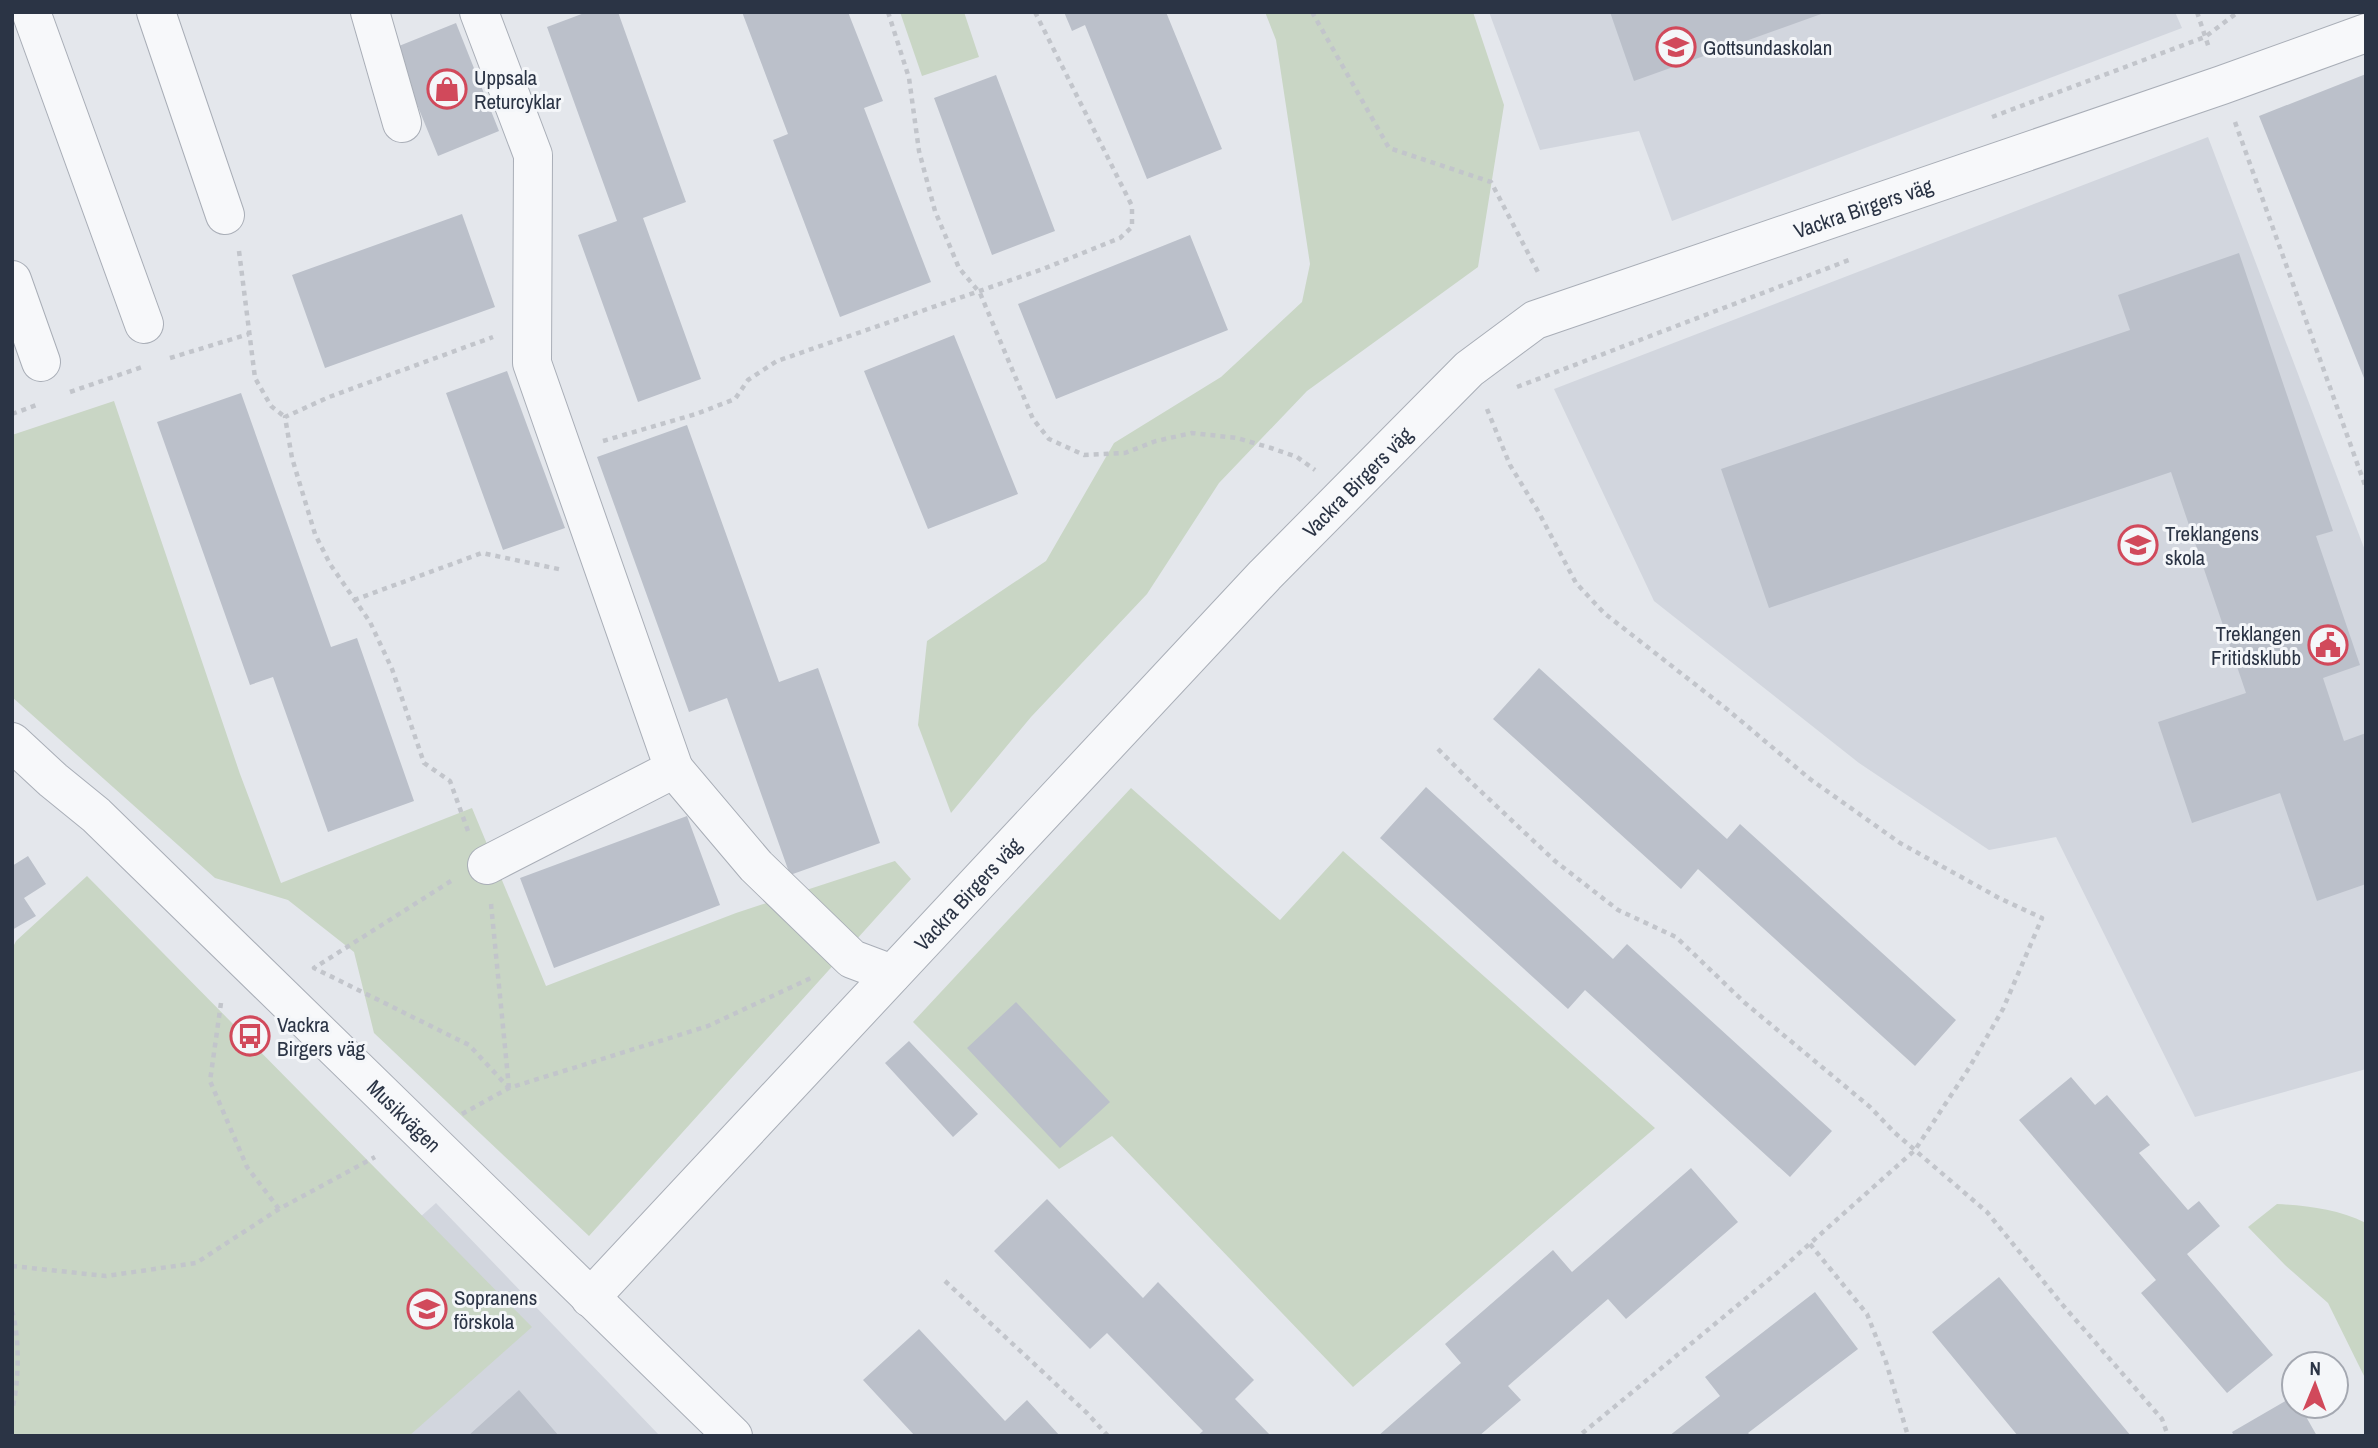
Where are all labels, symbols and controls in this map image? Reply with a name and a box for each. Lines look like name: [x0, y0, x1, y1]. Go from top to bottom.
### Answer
school or university icon: Gottsundaskolan: [1655, 26, 1697, 68]
place label: Gottsundaskolan: [1703, 33, 1832, 62]
place label: Uppsala Returcyklar: [474, 63, 561, 116]
shop icon: Uppsala Returcyklar: [426, 68, 468, 110]
street label: Vackra Birgers väg: [1790, 170, 1937, 245]
street label: Vackra Birgers väg: [1296, 420, 1419, 544]
place label: Treklangens skola: [2165, 519, 2259, 572]
school or university icon: Treklangens skola: [2117, 524, 2159, 566]
place label: Treklangen Fritidsklubb: [2211, 619, 2301, 672]
public building icon: Treklangen Fritidsklubb: [2307, 624, 2349, 666]
street label: Vackra Birgers väg: [907, 830, 1028, 957]
place label: Vackra Birgers väg: [277, 1010, 365, 1063]
bus stop icon: Vackra Birgers väg: [229, 1015, 271, 1057]
street label: Musikvägen: [361, 1073, 448, 1158]
place label: Sopranens förskola: [454, 1283, 537, 1336]
school or university icon: Sopranens förskola: [406, 1288, 448, 1330]
north arrow: [2280, 1350, 2350, 1420]
text: N: [2309, 1355, 2321, 1381]

